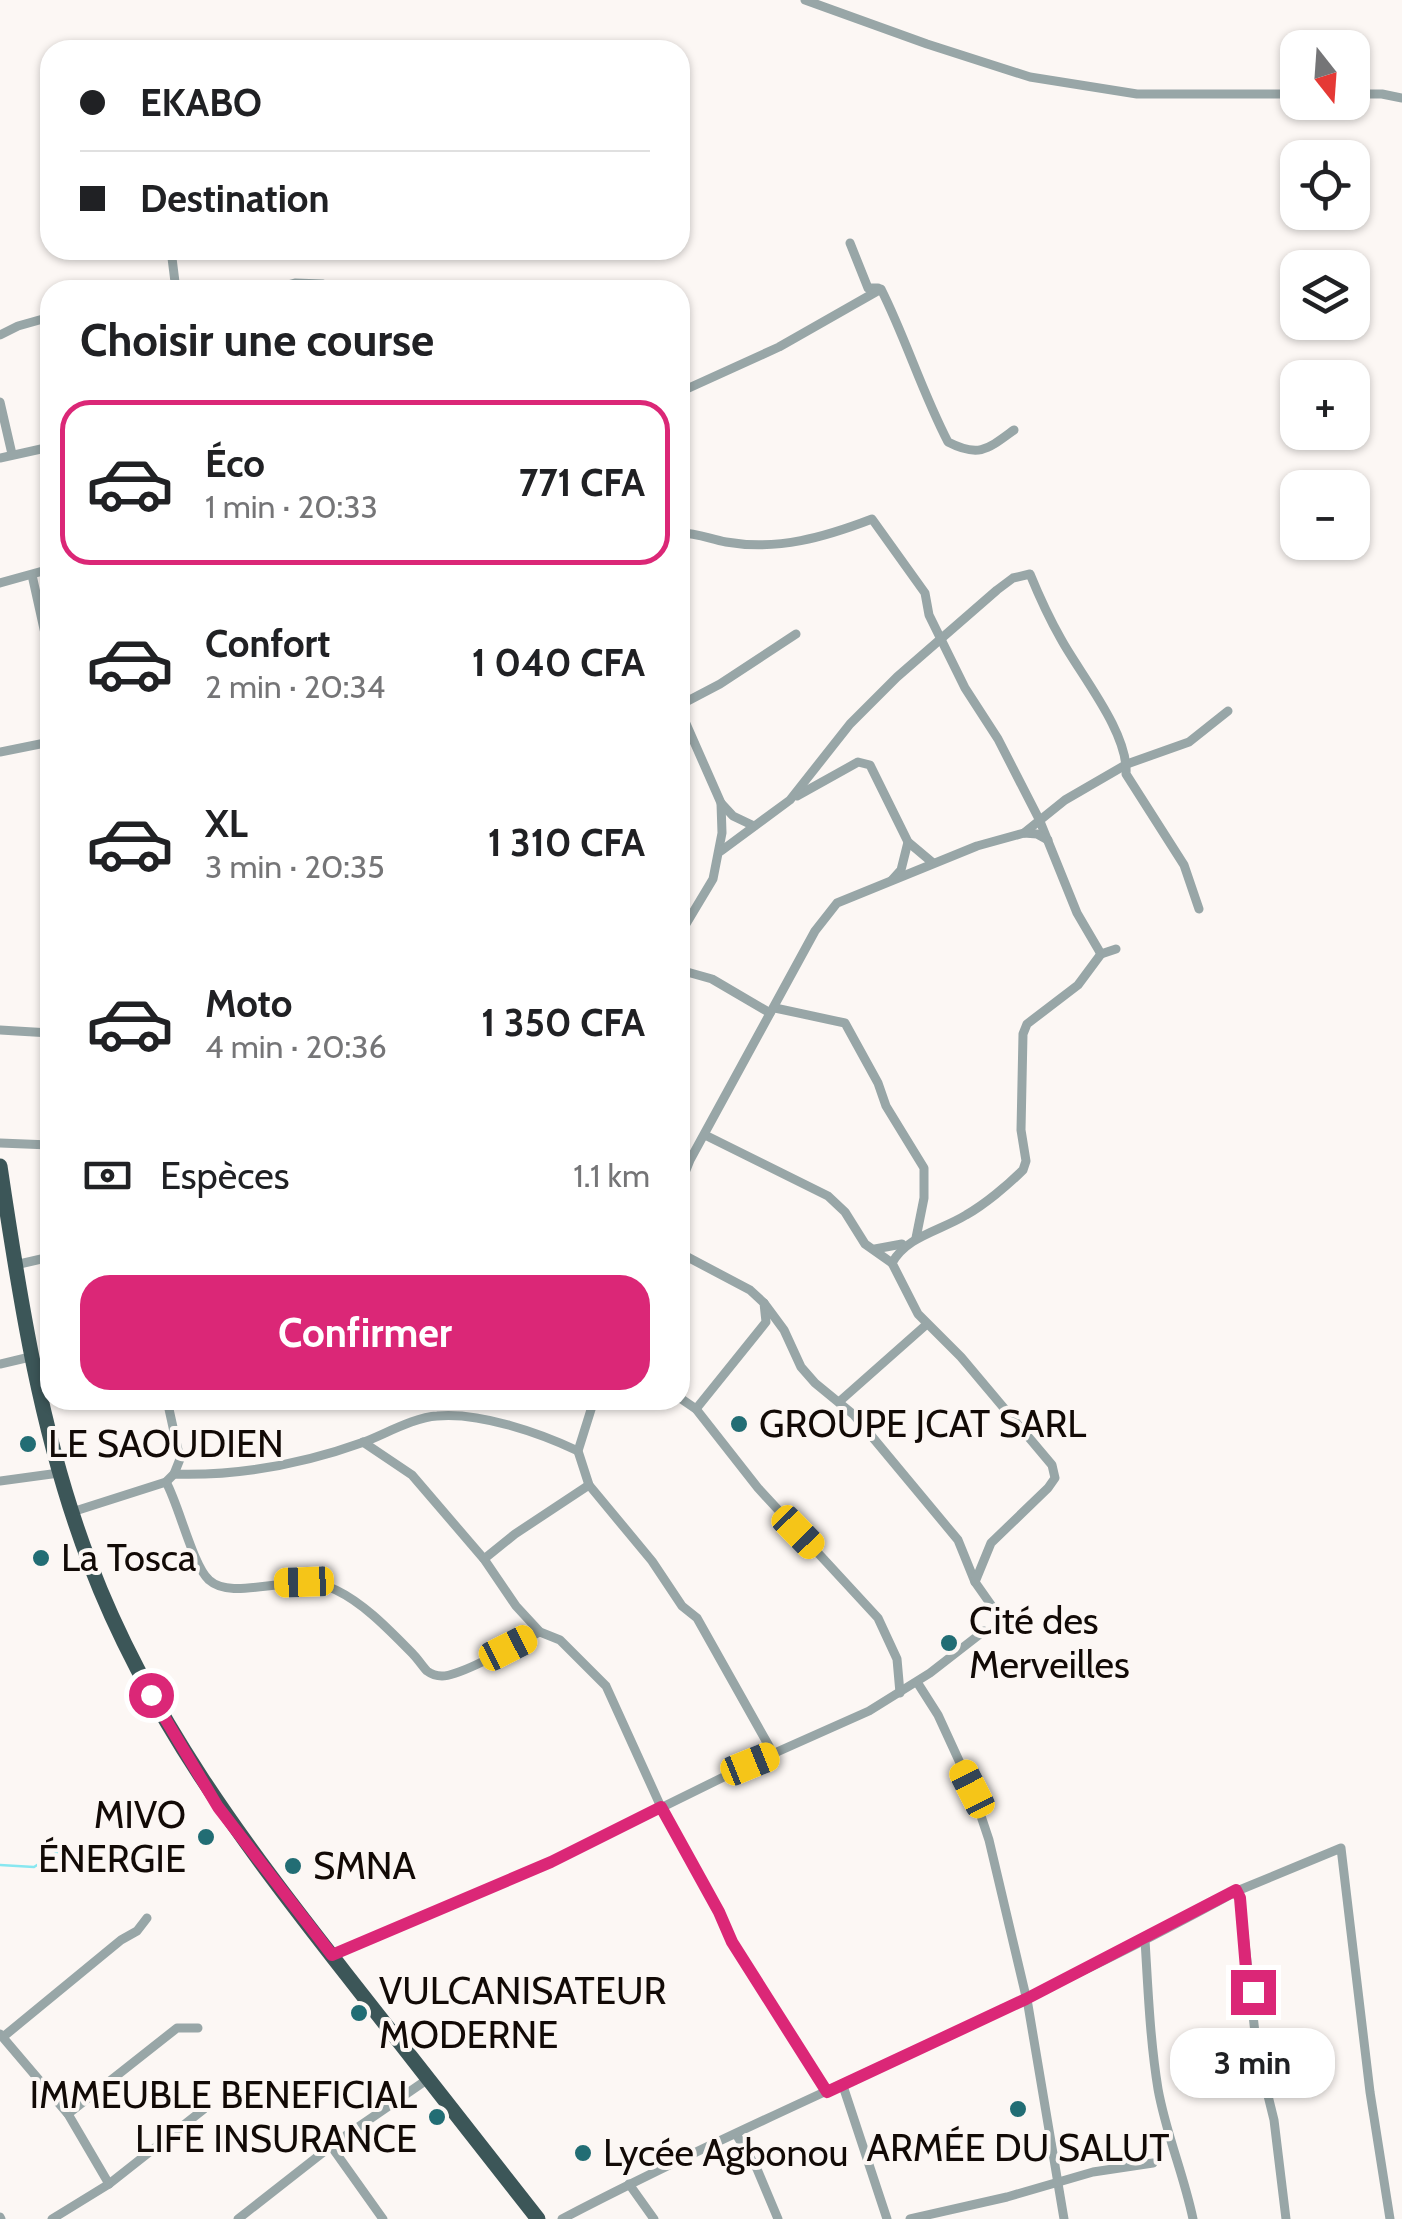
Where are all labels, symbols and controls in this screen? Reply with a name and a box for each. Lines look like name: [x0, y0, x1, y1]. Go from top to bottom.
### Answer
north arrow: [1280, 30, 1370, 120]
map controls: [1280, 30, 1370, 560]
text: EKABO: [140, 79, 262, 126]
button: locate: [1280, 140, 1370, 230]
text: Destination: [140, 175, 329, 222]
button: layers: [1280, 250, 1370, 340]
text: Choisir une course: [80, 313, 434, 367]
button: +: [1280, 360, 1370, 450]
icon: car: [85, 438, 175, 528]
text: Éco: [205, 440, 265, 487]
text: 771 CFA: [519, 459, 645, 506]
button: −: [1280, 470, 1370, 560]
text: 1 min · 20:33: [205, 487, 378, 526]
icon: car: [85, 618, 175, 708]
text: Confort: [205, 620, 330, 667]
text: 1 040 CFA: [472, 639, 645, 686]
text: 2 min · 20:34: [205, 667, 385, 706]
icon: car: [85, 798, 175, 888]
text: XL: [205, 800, 248, 847]
text: 1 310 CFA: [488, 819, 645, 866]
text: 3 min · 20:35: [205, 847, 385, 886]
icon: car: [85, 978, 175, 1068]
text: Moto: [205, 980, 292, 1027]
text: 1 350 CFA: [481, 999, 645, 1046]
text: 4 min · 20:36: [205, 1027, 387, 1066]
icon: cash: [80, 1148, 135, 1203]
text: Espèces: [160, 1152, 289, 1199]
text: 1.1 km: [573, 1156, 650, 1195]
button: Confirmer: [80, 1275, 650, 1390]
place label: GROUPE JCAT SARL: [759, 1400, 1086, 1447]
marker: GROUPE JCAT SARL: [728, 1413, 750, 1435]
place label: LE SAOUDIEN: [48, 1420, 284, 1467]
marker: LE SAOUDIEN: [17, 1433, 39, 1455]
car: [766, 1500, 830, 1564]
place label: La Tosca: [61, 1534, 196, 1581]
marker: La Tosca: [30, 1547, 52, 1569]
car: [273, 1566, 335, 1598]
place label: Cité des Merveilles: [969, 1597, 1130, 1688]
car: [474, 1621, 542, 1675]
marker: Cité des Merveilles: [938, 1632, 960, 1654]
route start: [129, 1673, 174, 1718]
car: [717, 1739, 783, 1789]
car: [945, 1755, 999, 1823]
place label: MIVO ÉNERGIE: [38, 1791, 186, 1882]
marker: MIVO ÉNERGIE: [195, 1826, 217, 1848]
place label: SMNA: [313, 1842, 417, 1889]
marker: SMNA: [282, 1855, 304, 1877]
place label: VULCANISATEUR MODERNE: [379, 1967, 666, 2058]
route end: [1231, 1970, 1276, 2015]
marker: VULCANISATEUR MODERNE: [348, 2002, 370, 2024]
callout: 3 min: [1170, 2027, 1336, 2097]
text: 3 min: [1214, 2043, 1291, 2082]
place label: IMMEUBLE BENEFICIAL LIFE INSURANCE: [29, 2071, 417, 2162]
marker: ARMÉE DU SALUT: [1007, 2098, 1029, 2120]
marker: IMMEUBLE BENEFICIAL LIFE INSURANCE: [426, 2106, 448, 2128]
place label: ARMÉE DU SALUT: [866, 2124, 1170, 2171]
place label: Lycée Agbonou: [603, 2129, 849, 2176]
marker: Lycée Agbonou: [572, 2142, 594, 2164]

